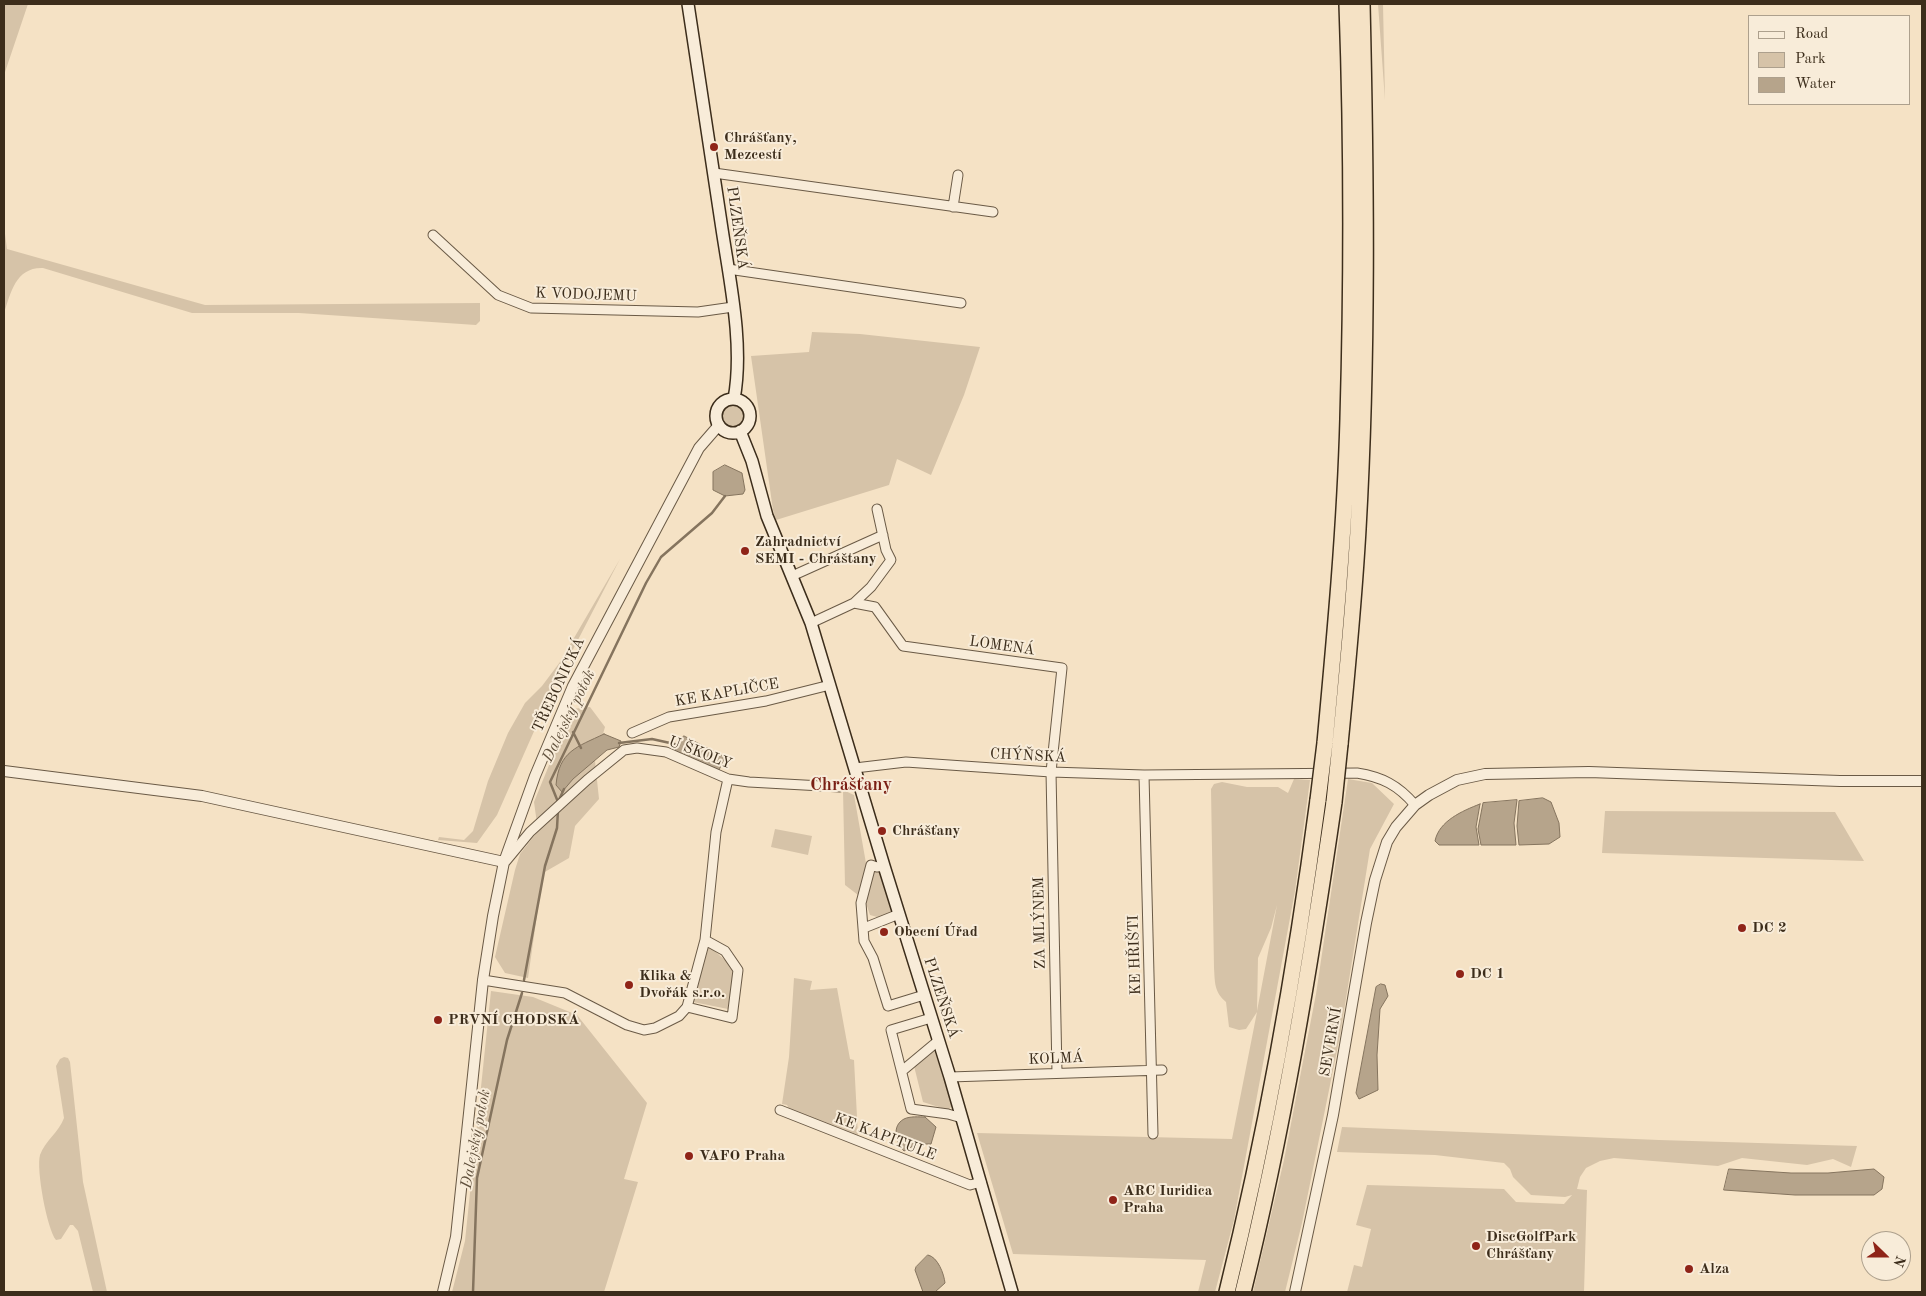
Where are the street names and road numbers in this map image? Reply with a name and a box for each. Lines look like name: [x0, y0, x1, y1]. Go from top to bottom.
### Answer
street label: PLZEŇSKÁ: [722, 185, 752, 271]
street label: K VODOJEMU: [535, 284, 637, 306]
street label: LOMENÁ: [968, 632, 1036, 660]
street label: TŘEBONICKÁ: [529, 635, 589, 735]
street label: KE KAPLIČCE: [674, 675, 780, 711]
street label: U ŠKOLY: [666, 733, 734, 773]
street label: CHÝŇSKÁ: [989, 745, 1067, 767]
street label: ZA MLÝNEM: [1030, 877, 1050, 969]
street label: KE HŘIŠTI: [1125, 915, 1145, 995]
street label: PLZEŇSKÁ: [919, 955, 963, 1041]
street label: SEVERNÍ: [1316, 1006, 1346, 1078]
street label: KOLMÁ: [1028, 1049, 1084, 1069]
street label: KE KAPITULE: [832, 1109, 938, 1165]

